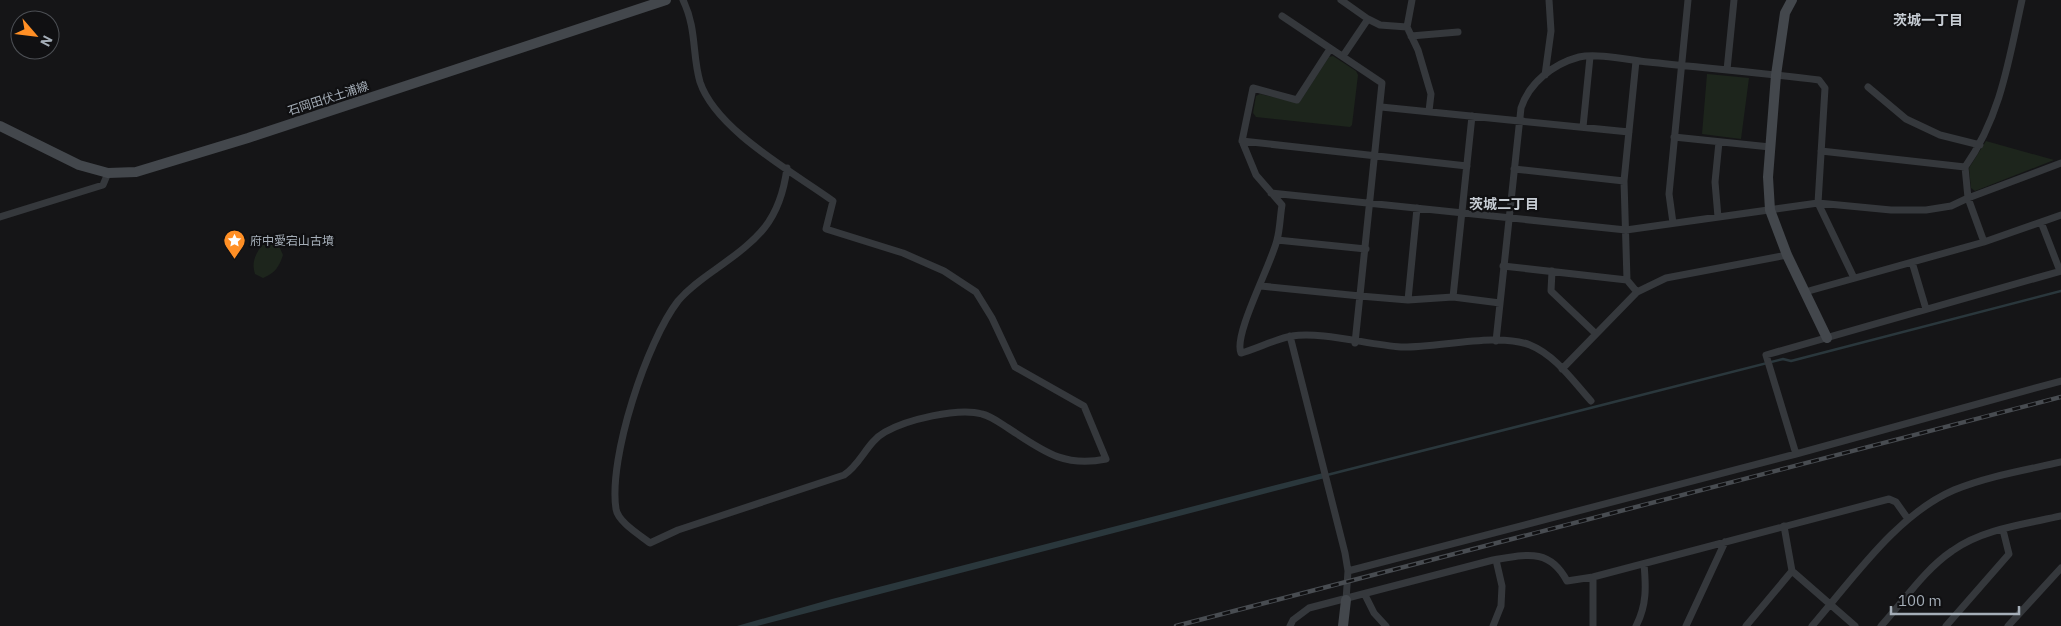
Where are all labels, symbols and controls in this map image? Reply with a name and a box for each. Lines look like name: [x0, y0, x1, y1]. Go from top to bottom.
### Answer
north arrow: [10, 10, 60, 60]
district label: 茨城一丁目: [1893, 11, 1963, 29]
text: N: [36, 32, 57, 50]
street label: 石岡田伏土浦線: [286, 78, 370, 118]
district label: 茨城二丁目: [1469, 195, 1539, 213]
place icon: 府中愛宕山古墳: [222, 228, 246, 259]
place label: 府中愛宕山古墳: [250, 233, 334, 248]
scale bar: [1891, 584, 2018, 616]
text: 100 m: [1898, 591, 1942, 610]

